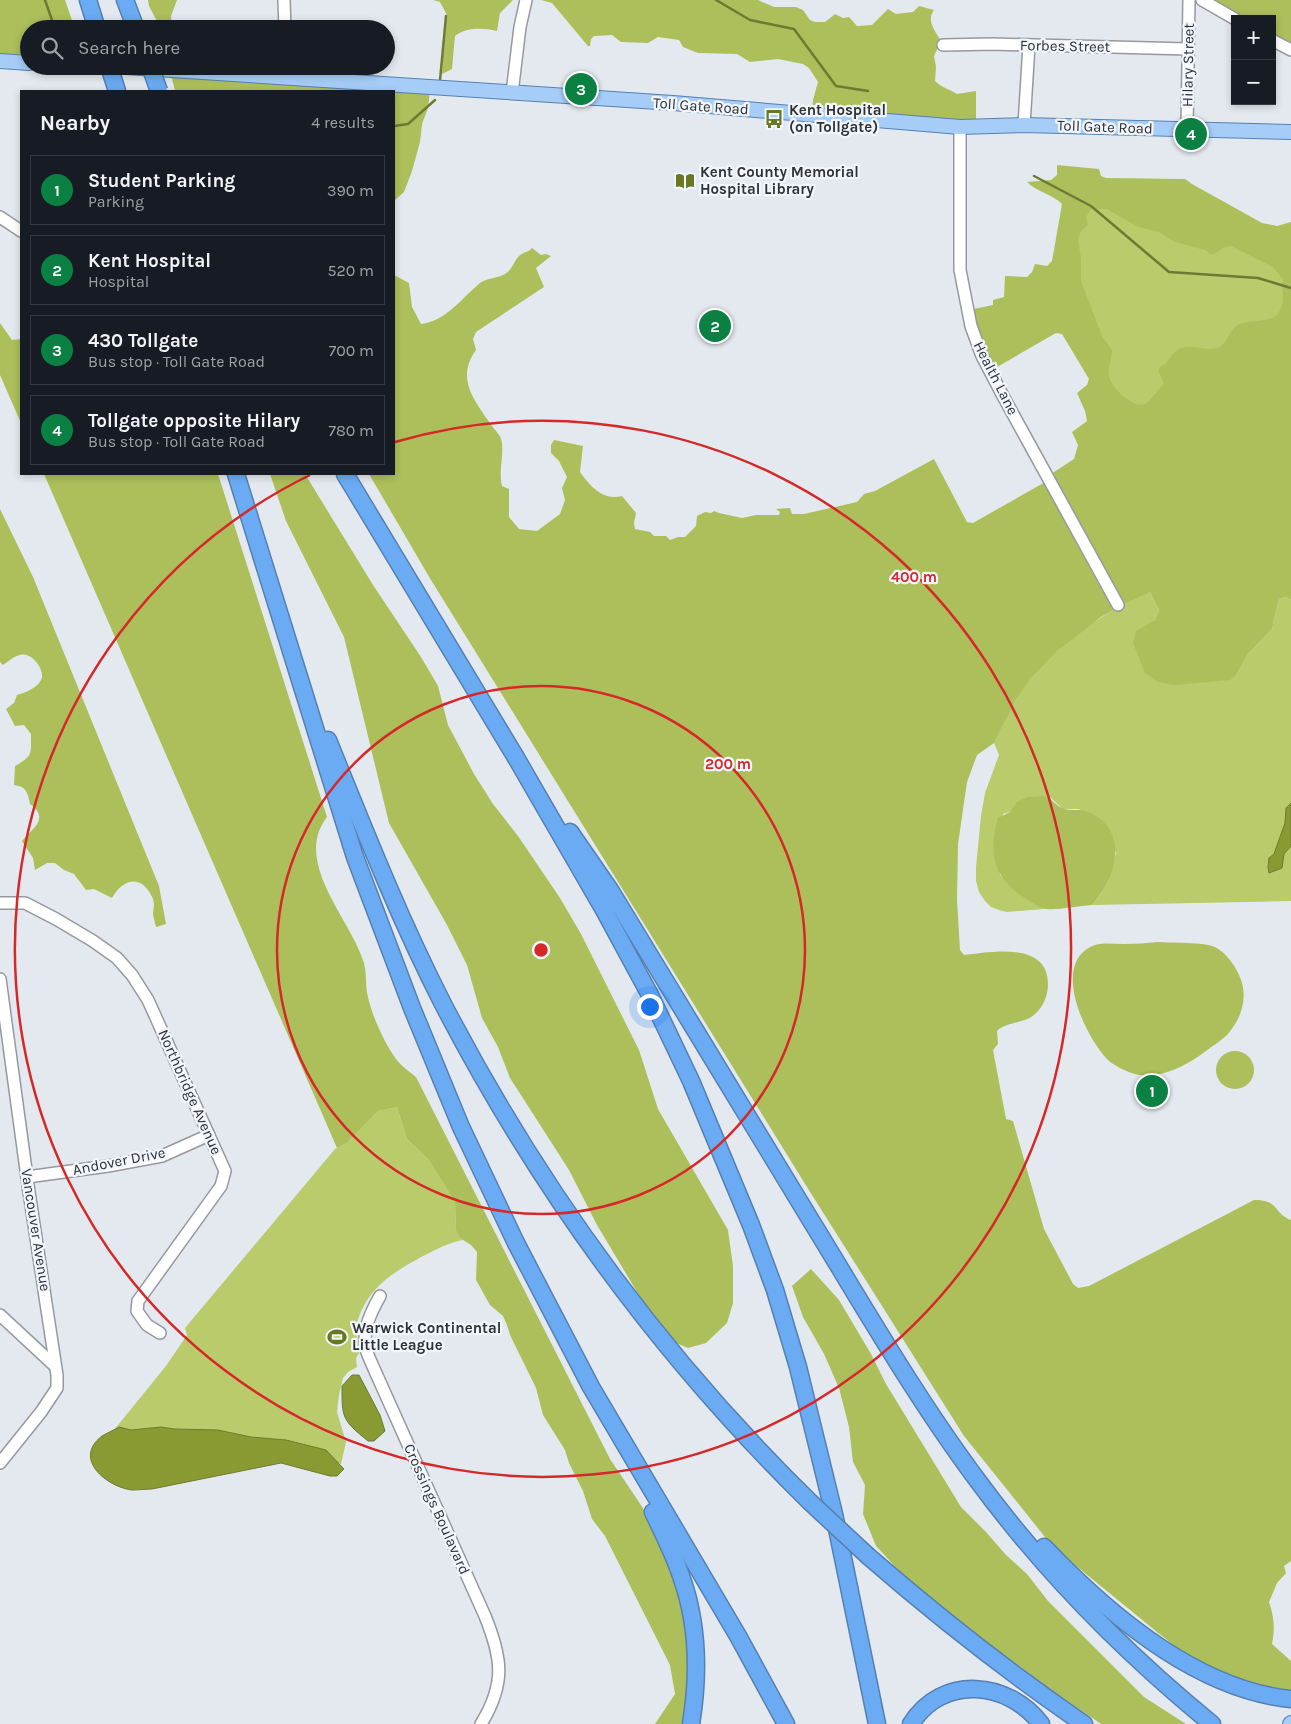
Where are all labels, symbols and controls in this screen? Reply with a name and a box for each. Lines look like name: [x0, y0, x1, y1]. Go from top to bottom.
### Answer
map controls: [1231, 15, 1276, 105]
button: +: [1231, 15, 1276, 60]
search box: [20, 20, 395, 75]
street label: Hilary Street: [1178, 22, 1198, 107]
icon: search: [38, 34, 66, 62]
street label: Forbes Street: [1020, 36, 1111, 56]
text: Search here: [78, 37, 180, 59]
button: −: [1231, 60, 1276, 105]
pin: 3: [565, 70, 597, 108]
street label: Toll Gate Road: [653, 94, 749, 118]
place label: Kent Hospital (on Tollgate): [789, 101, 886, 136]
bus stop icon: Kent Hospital (on Tollgate): [763, 108, 785, 130]
text: Nearby: [40, 111, 110, 135]
text: 4 results: [311, 113, 375, 132]
pin: 4: [1175, 115, 1207, 153]
street label: Toll Gate Road: [1057, 116, 1153, 138]
place label: Kent County Memorial Hospital Library: [700, 163, 859, 198]
text: Student Parking: [88, 170, 235, 192]
library icon: Kent County Memorial Hospital Library: [674, 170, 696, 192]
text: 1: [54, 181, 60, 200]
text: 390 m: [327, 181, 374, 200]
text: Parking: [88, 192, 144, 211]
text: Kent Hospital: [88, 250, 211, 272]
text: 2: [52, 261, 62, 280]
text: 520 m: [327, 261, 374, 280]
text: Hospital: [88, 272, 149, 291]
pin: 2: [699, 307, 731, 345]
text: 430 Tollgate: [88, 330, 198, 352]
street label: Health Lane: [970, 338, 1022, 418]
text: 3: [52, 341, 62, 360]
text: 700 m: [329, 341, 374, 360]
text: Bus stop · Toll Gate Road: [88, 352, 265, 371]
text: Tollgate opposite Hilary: [88, 410, 300, 432]
text: 4: [52, 421, 62, 440]
text: 780 m: [328, 421, 374, 440]
text: Bus stop · Toll Gate Road: [88, 432, 265, 451]
text: 400 m: [891, 568, 937, 586]
text: 200 m: [705, 755, 751, 773]
centre of rings: [532, 941, 550, 959]
your location: [637, 994, 663, 1020]
street label: Northbridge Avenue: [154, 1027, 226, 1157]
pin: 1: [1136, 1072, 1168, 1110]
street label: Andover Drive: [71, 1143, 167, 1179]
street label: Vancouver Avenue: [17, 1167, 55, 1293]
place label: Warwick Continental Little League: [352, 1319, 501, 1354]
sports icon: Warwick Continental Little League: [326, 1326, 348, 1348]
street label: Crossings Boulavard: [400, 1441, 474, 1577]

